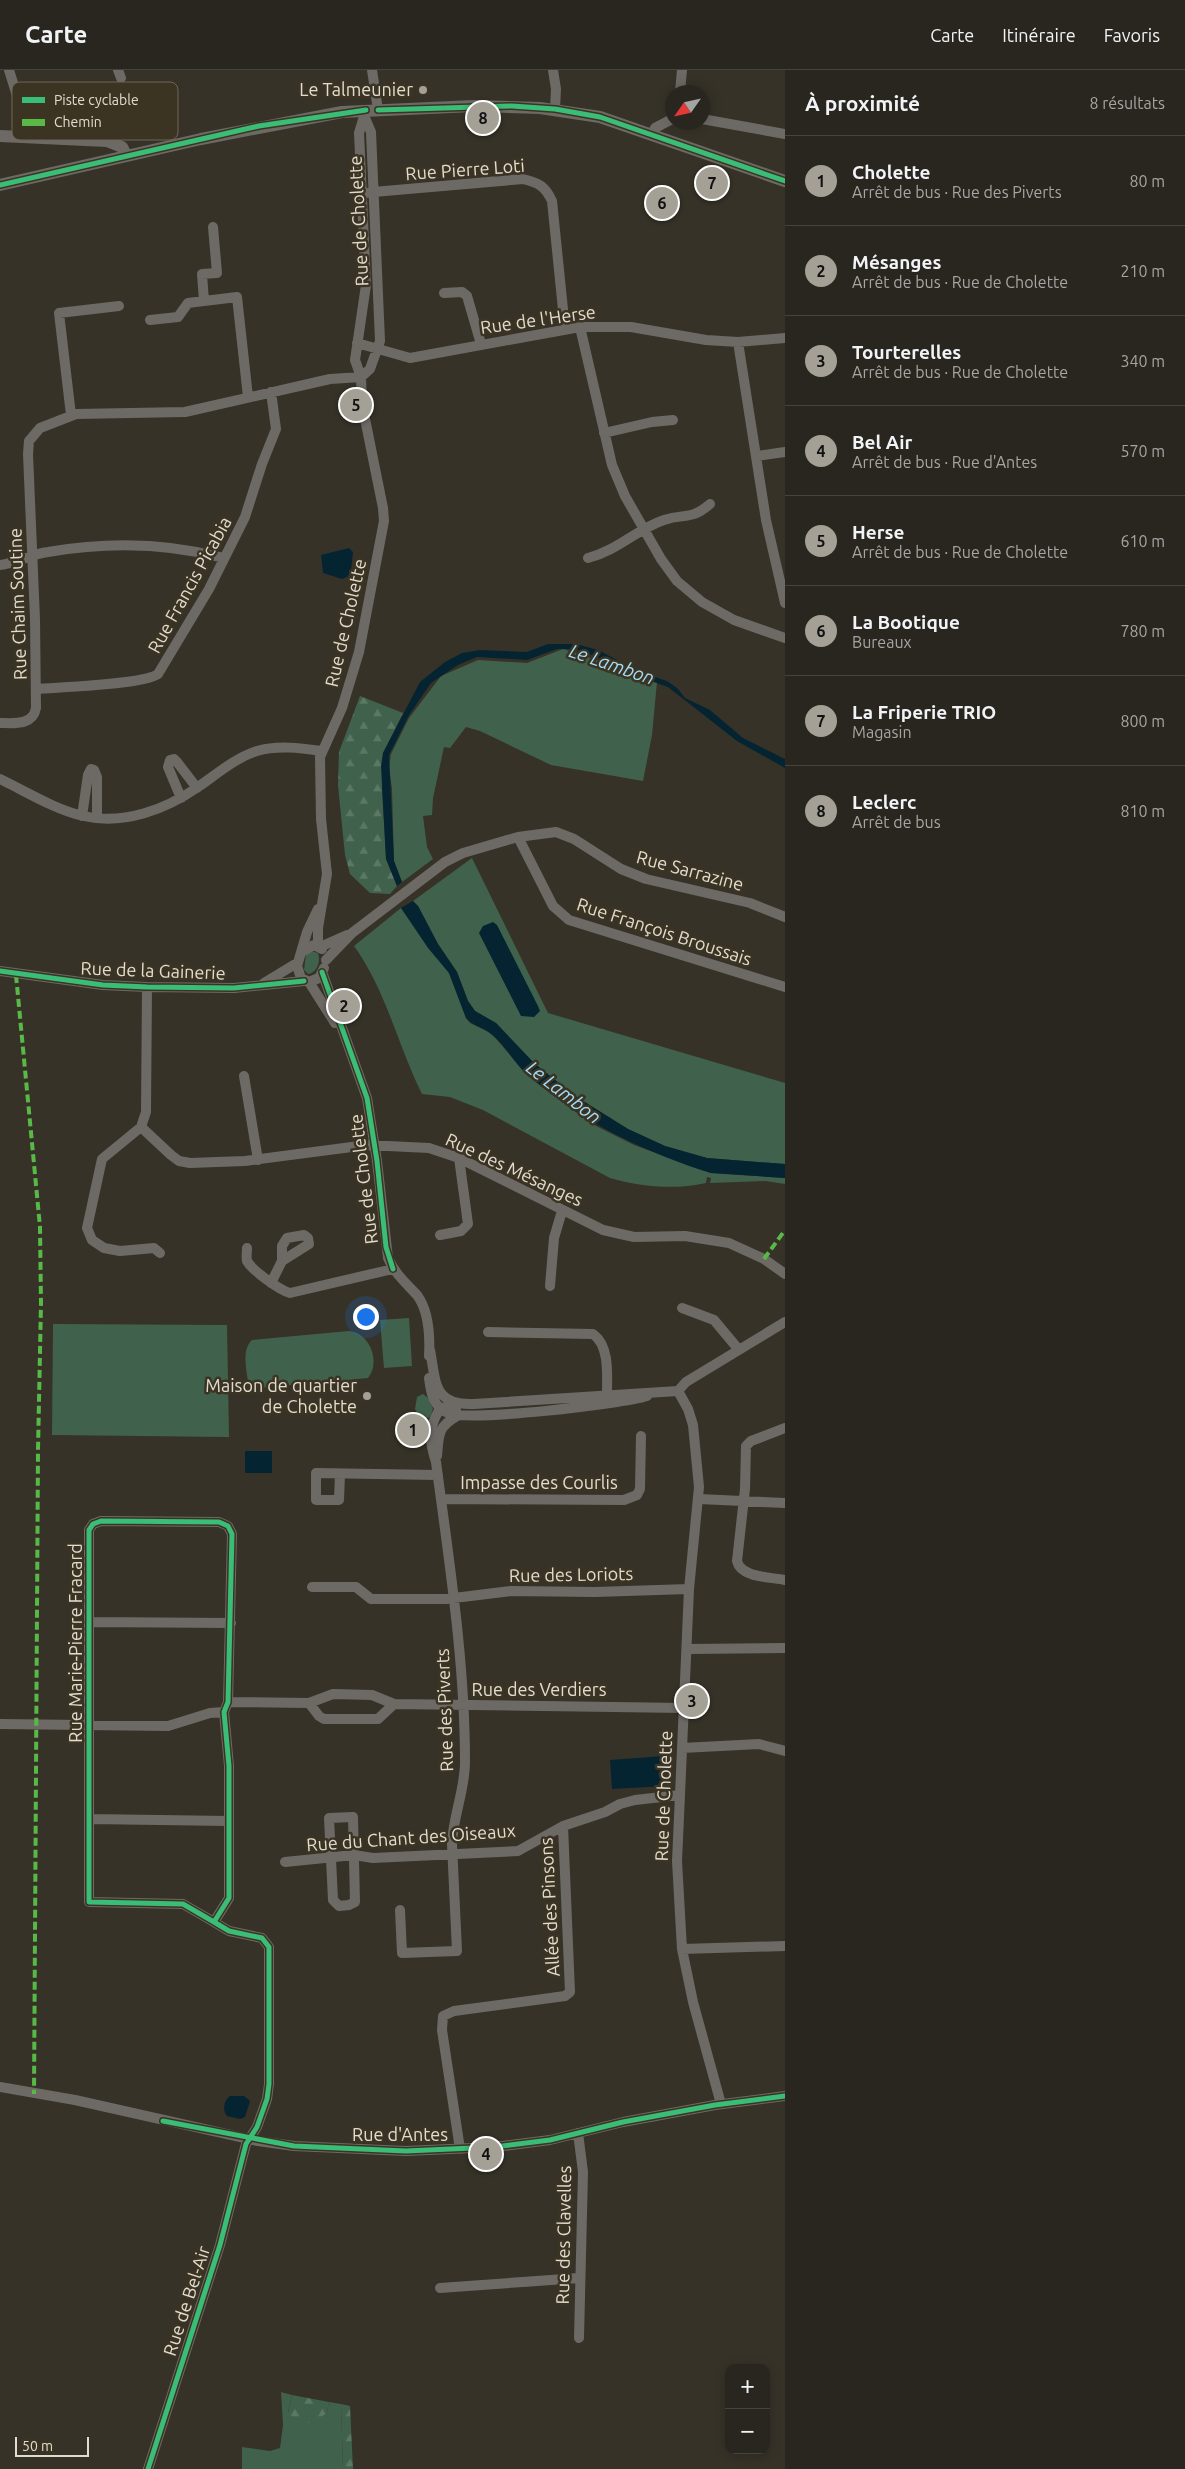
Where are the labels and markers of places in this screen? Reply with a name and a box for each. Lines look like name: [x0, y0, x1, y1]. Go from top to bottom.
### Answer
place label: Le Talmeunier: [299, 79, 413, 99]
marker: Le Talmeunier: [417, 84, 429, 96]
pin: 8: [467, 99, 499, 137]
pin: 7: [696, 164, 728, 202]
pin: 6: [646, 184, 678, 222]
pin: 5: [340, 386, 372, 424]
pin: 2: [328, 987, 360, 1025]
place label: Maison de quartier de Cholette: [205, 1375, 357, 1416]
marker: Maison de quartier de Cholette: [361, 1390, 373, 1402]
pin: 1: [397, 1411, 429, 1449]
pin: 3: [676, 1682, 708, 1720]
pin: 4: [470, 2135, 502, 2173]

